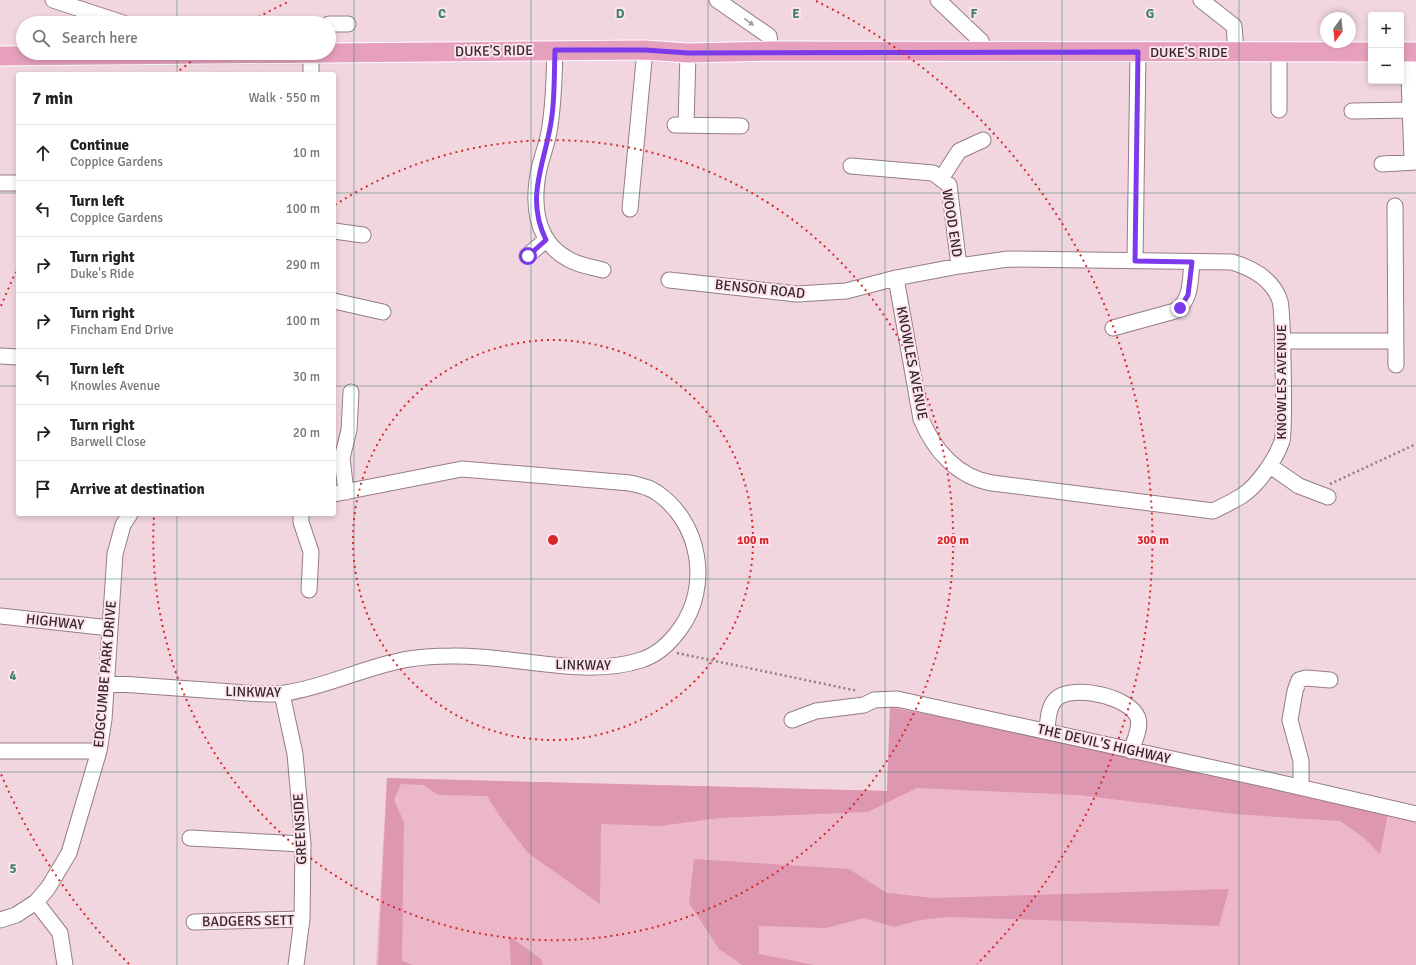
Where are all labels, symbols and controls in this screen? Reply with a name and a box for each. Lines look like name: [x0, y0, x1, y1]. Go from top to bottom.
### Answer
text: C: [438, 6, 446, 22]
text: D: [616, 6, 625, 22]
text: E: [792, 6, 800, 22]
text: F: [971, 6, 978, 22]
text: G: [1146, 6, 1154, 22]
north arrow: [1320, 12, 1356, 48]
map controls: [1368, 12, 1404, 84]
button: +: [1368, 12, 1404, 48]
search box: [16, 16, 336, 60]
one-way arrow: [744, 18, 755, 26]
icon: search: [30, 27, 52, 49]
text: Search here: [62, 29, 138, 47]
street label: DUKE'S RIDE: [455, 42, 533, 60]
street label: DUKE'S RIDE: [1150, 44, 1228, 61]
button: −: [1368, 48, 1404, 84]
text: 7 min: [32, 88, 73, 109]
text: Walk · 550 m: [249, 90, 320, 106]
text: Continue: [70, 136, 129, 154]
icon: ahead: [32, 142, 54, 164]
text: 10 m: [293, 145, 320, 161]
text: Coppice Gardens: [70, 154, 163, 170]
street label: WOOD END: [938, 188, 966, 258]
text: Turn left: [70, 192, 124, 210]
icon: left: [32, 198, 54, 220]
text: 100 m: [286, 201, 320, 217]
text: Coppice Gardens: [70, 210, 163, 226]
route start: [519, 247, 537, 265]
text: Turn right: [70, 248, 135, 266]
icon: right: [32, 254, 54, 276]
text: 290 m: [286, 257, 320, 273]
text: Duke's Ride: [70, 266, 134, 282]
street label: BENSON ROAD: [714, 276, 806, 302]
route end: [1171, 299, 1189, 317]
text: Turn right: [70, 304, 135, 322]
street label: KNOWLES AVENUE: [893, 305, 931, 421]
icon: right: [32, 310, 54, 332]
text: 100 m: [286, 313, 320, 329]
text: Fincham End Drive: [70, 322, 174, 338]
street label: KNOWLES AVENUE: [1273, 324, 1290, 440]
text: Turn left: [70, 360, 124, 378]
icon: left: [32, 366, 54, 388]
text: 30 m: [293, 369, 320, 385]
text: Knowles Avenue: [70, 378, 160, 394]
text: Turn right: [70, 416, 135, 434]
icon: right: [32, 422, 54, 444]
text: 20 m: [293, 425, 320, 441]
text: Barwell Close: [70, 434, 146, 450]
icon: arrive: [32, 478, 54, 500]
text: Arrive at destination: [70, 480, 205, 498]
centre of rings: [546, 533, 560, 547]
text: 100 m: [737, 533, 769, 548]
text: 200 m: [937, 533, 969, 548]
text: 300 m: [1137, 533, 1169, 548]
street label: EDGCUMBE PARK DRIVE: [90, 600, 120, 748]
street label: HIGHWAY: [25, 610, 85, 634]
street label: LINKWAY: [555, 656, 611, 674]
text: 4: [9, 668, 17, 684]
street label: LINKWAY: [225, 683, 281, 701]
street label: THE DEVIL'S HIGHWAY: [1036, 720, 1172, 768]
street label: GREENSIDE: [290, 793, 310, 865]
text: 5: [9, 861, 17, 877]
street label: BADGERS SETT: [202, 912, 294, 930]

